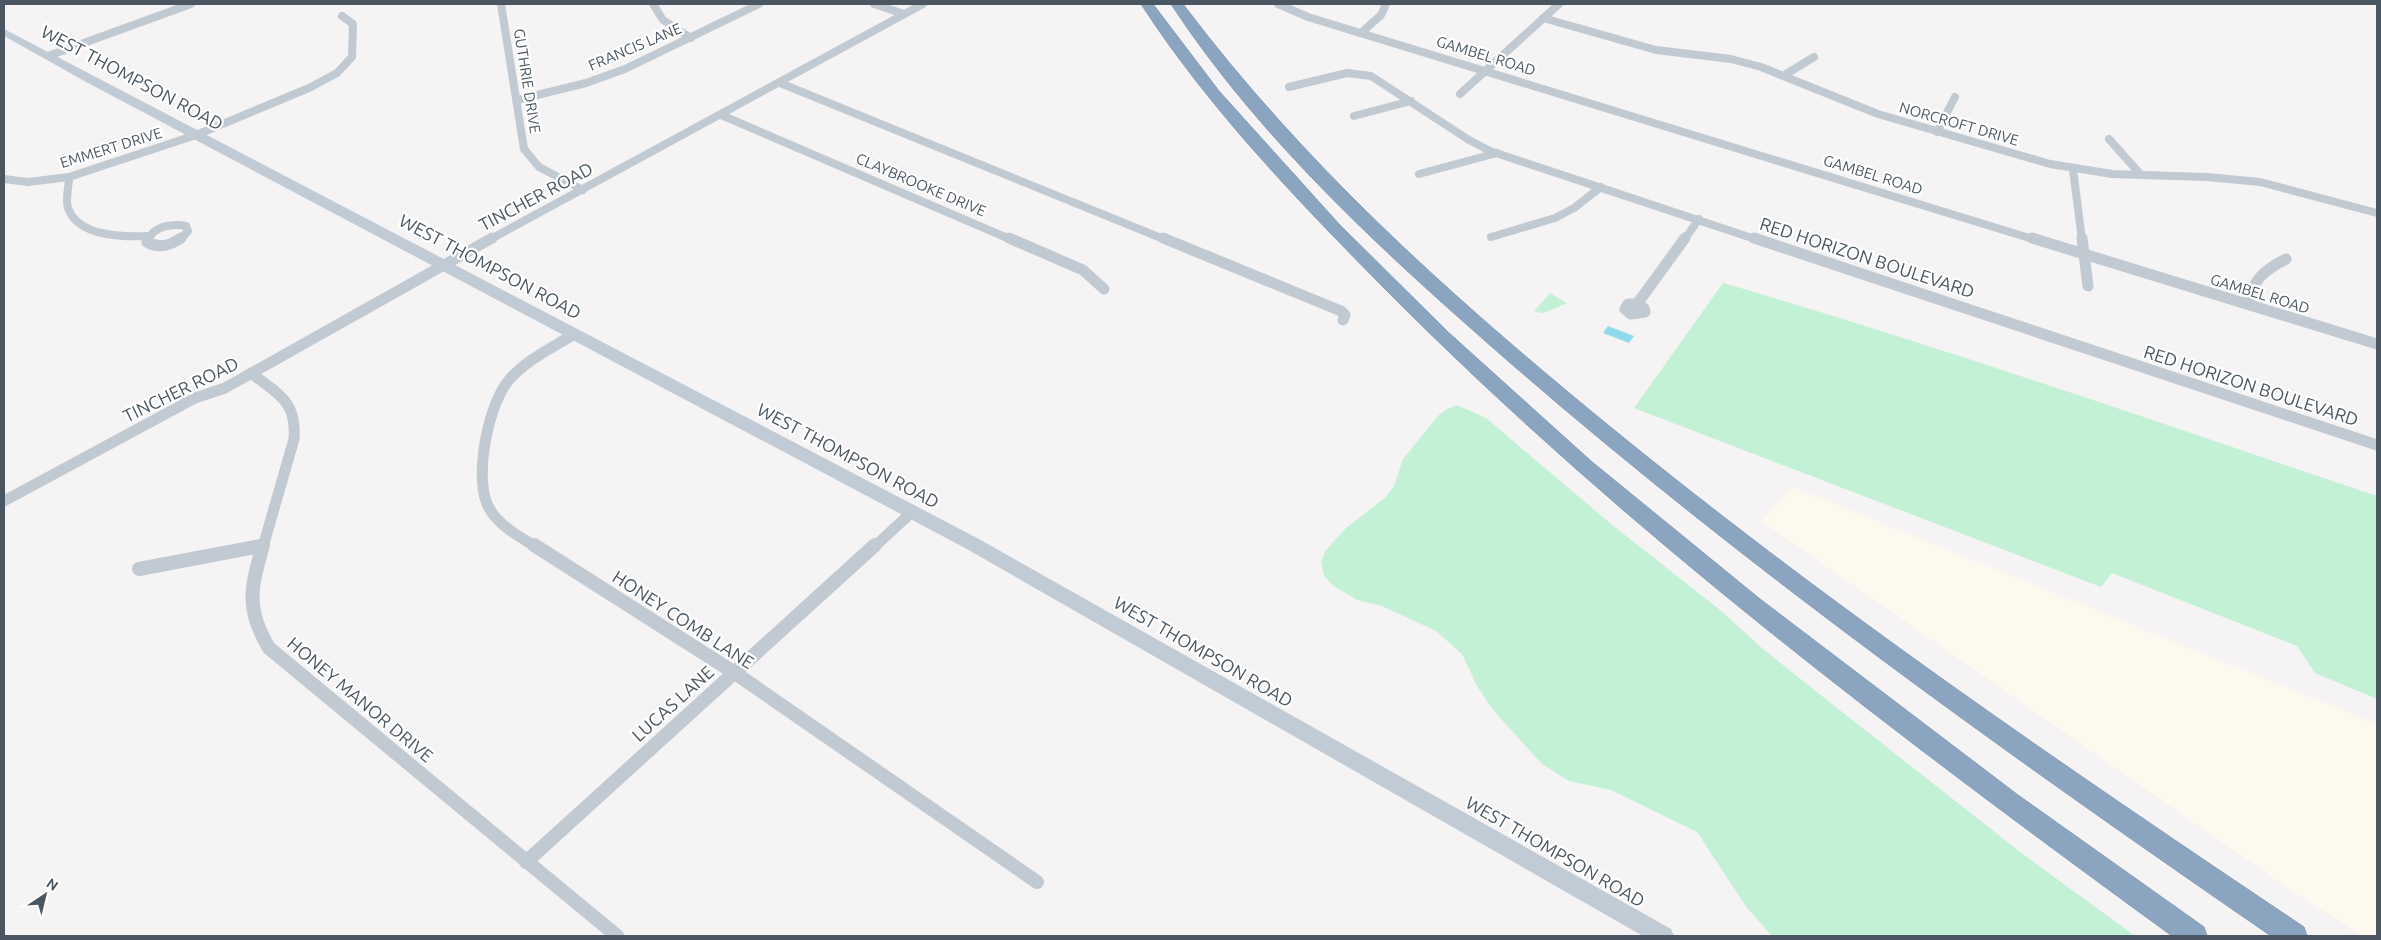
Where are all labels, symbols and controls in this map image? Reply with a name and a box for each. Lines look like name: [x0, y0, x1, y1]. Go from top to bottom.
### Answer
street label: FRANCIS LANE: [586, 19, 684, 74]
street label: WEST THOMPSON ROAD: [38, 21, 227, 134]
street label: GUTHRIE DRIVE: [511, 27, 544, 134]
street label: GAMBEL ROAD: [1434, 32, 1538, 79]
street label: NORCROFT DRIVE: [1897, 98, 2021, 149]
street label: EMMERT DRIVE: [58, 124, 164, 171]
street label: CLAYBROOKE DRIVE: [854, 149, 989, 220]
street label: GAMBEL ROAD: [1821, 151, 1925, 198]
street label: TINCHER ROAD: [475, 158, 596, 235]
street label: WEST THOMPSON ROAD: [396, 210, 585, 323]
street label: RED HORIZON BOULEVARD: [1757, 213, 1977, 301]
street label: GAMBEL ROAD: [2208, 270, 2312, 317]
street label: RED HORIZON BOULEVARD: [2141, 341, 2361, 429]
street label: TINCHER ROAD: [120, 353, 242, 426]
street label: WEST THOMPSON ROAD: [754, 399, 943, 512]
street label: HONEY COMB LANE: [609, 566, 758, 672]
street label: WEST THOMPSON ROAD: [1111, 592, 1296, 711]
street label: HONEY MANOR DRIVE: [284, 633, 437, 766]
street label: LUCAS LANE: [628, 661, 717, 745]
street label: WEST THOMPSON ROAD: [1463, 792, 1648, 911]
north arrow: [20, 870, 70, 920]
text: N: [44, 875, 61, 894]

